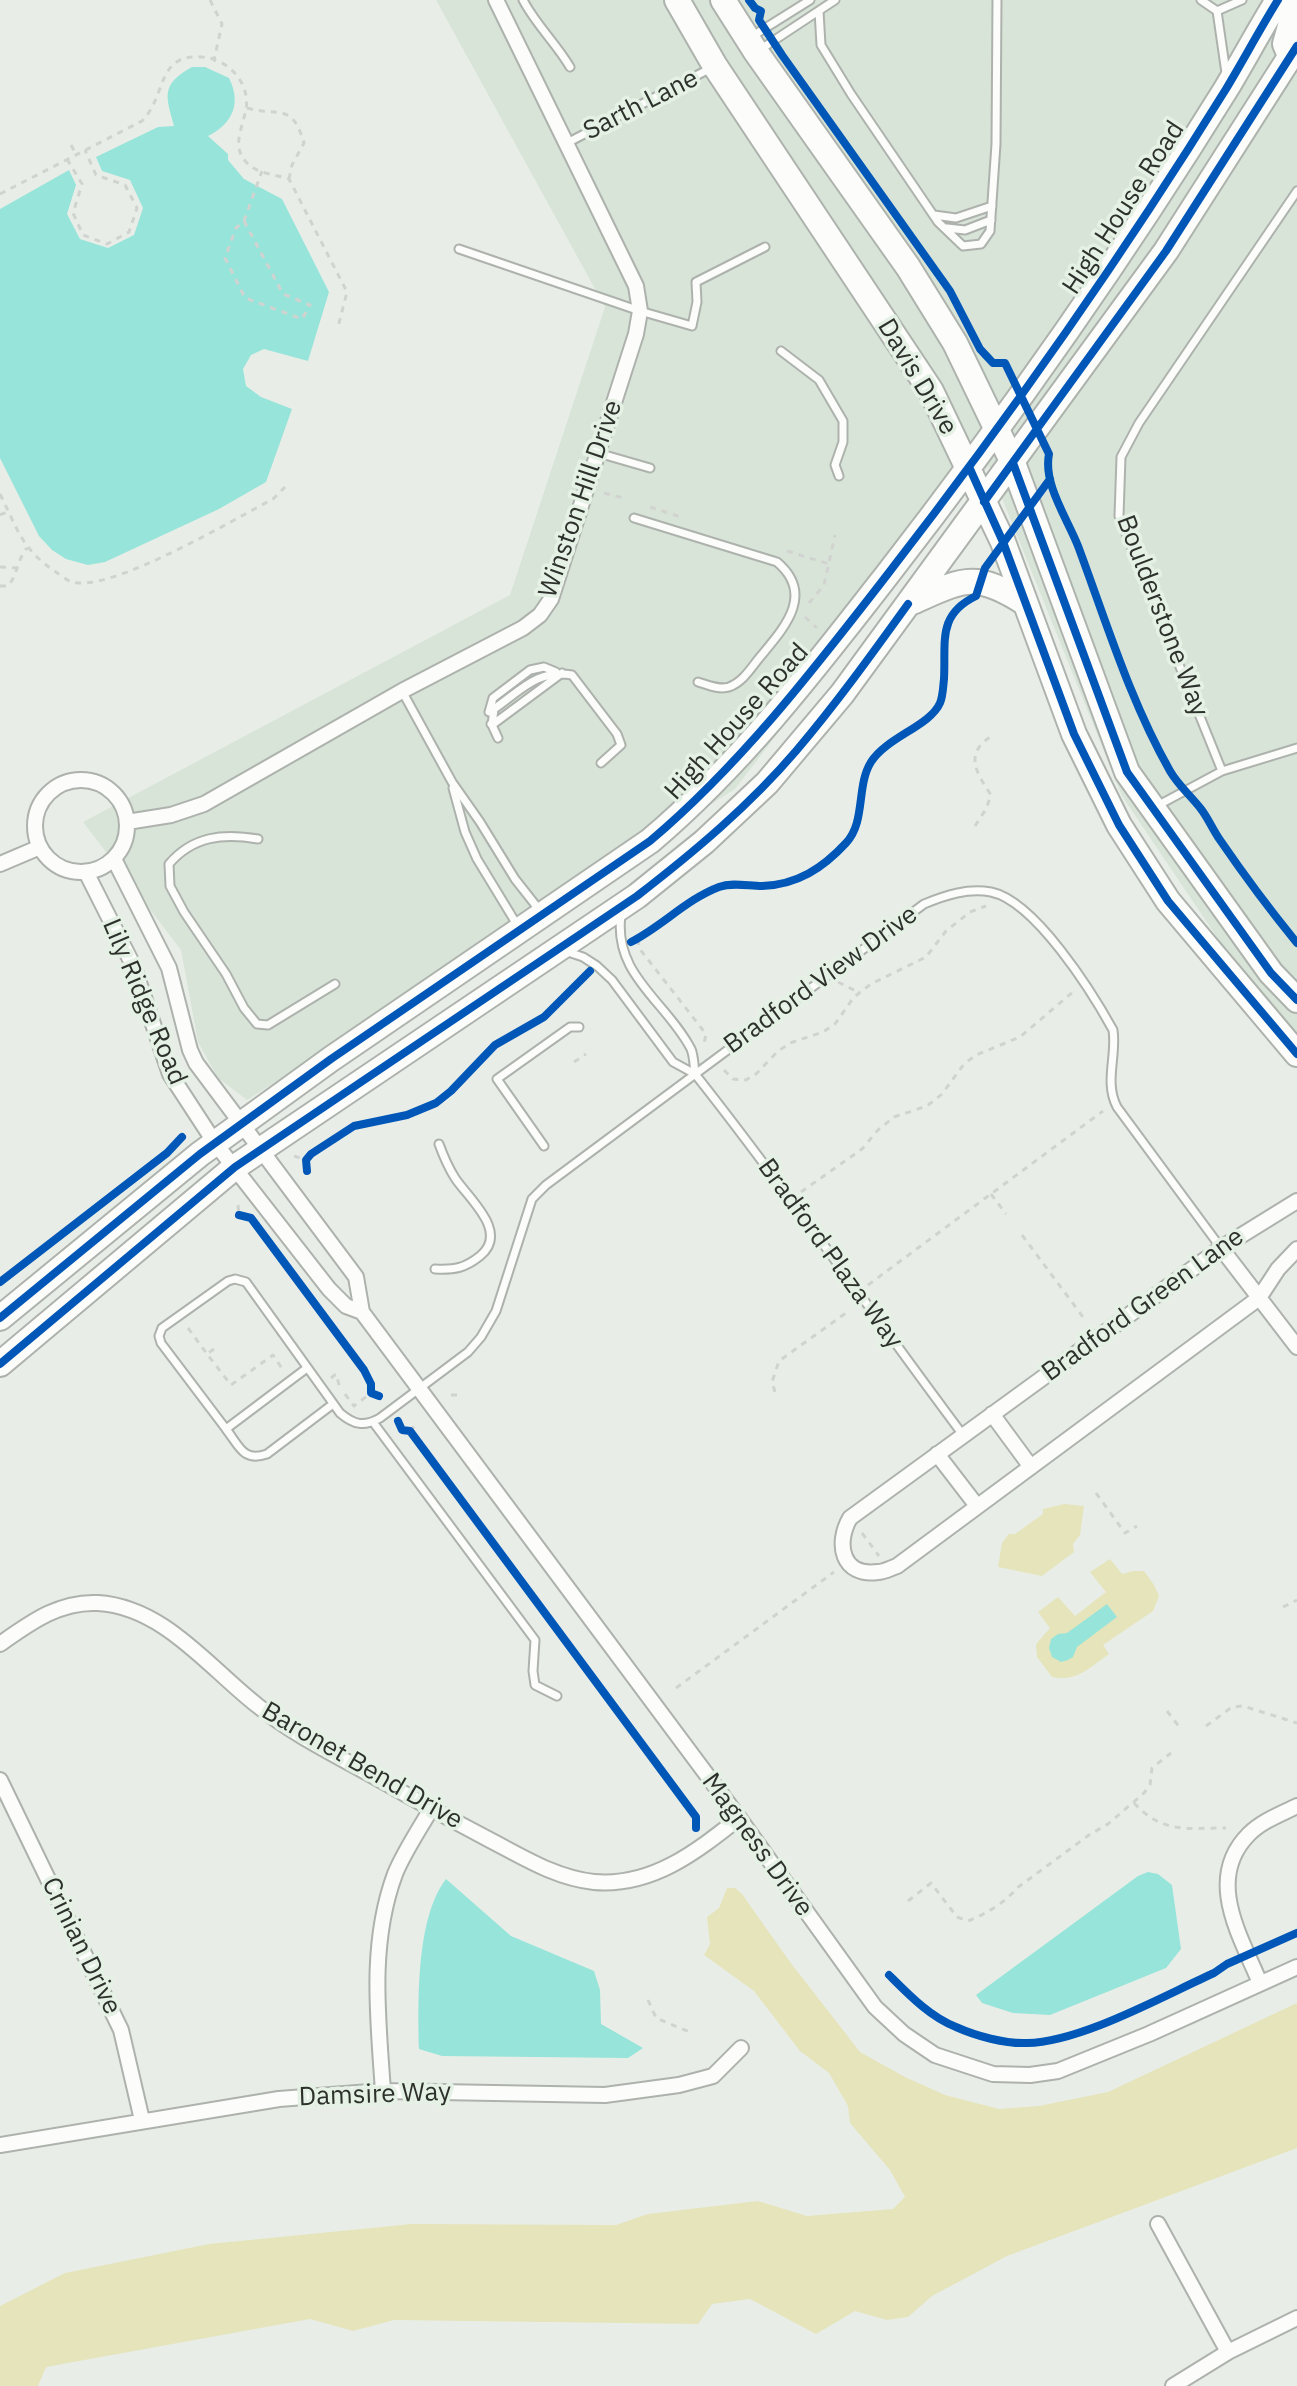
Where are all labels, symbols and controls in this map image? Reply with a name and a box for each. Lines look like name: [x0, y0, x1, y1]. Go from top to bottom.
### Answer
street label: Sarth Lane: [578, 63, 704, 147]
street label: High House Road: [1056, 116, 1192, 300]
street label: Davis Drive: [870, 313, 964, 441]
street label: Winston Hill Drive: [533, 396, 629, 602]
street label: Boulderstone Way: [1109, 511, 1215, 721]
street label: High House Road: [658, 637, 816, 807]
street label: Bradford View Drive: [718, 899, 924, 1061]
street label: Lily Ridge Road: [95, 914, 193, 1090]
street label: Bradford Plaza Way: [751, 1153, 909, 1355]
street label: Bradford Green Lane: [1036, 1221, 1250, 1389]
street label: Baronet Bend Drive: [256, 1696, 468, 1836]
street label: Magness Drive: [695, 1767, 819, 1923]
street label: Crinian Drive: [34, 1872, 128, 2020]
street label: Damsire Way: [298, 2077, 452, 2113]

